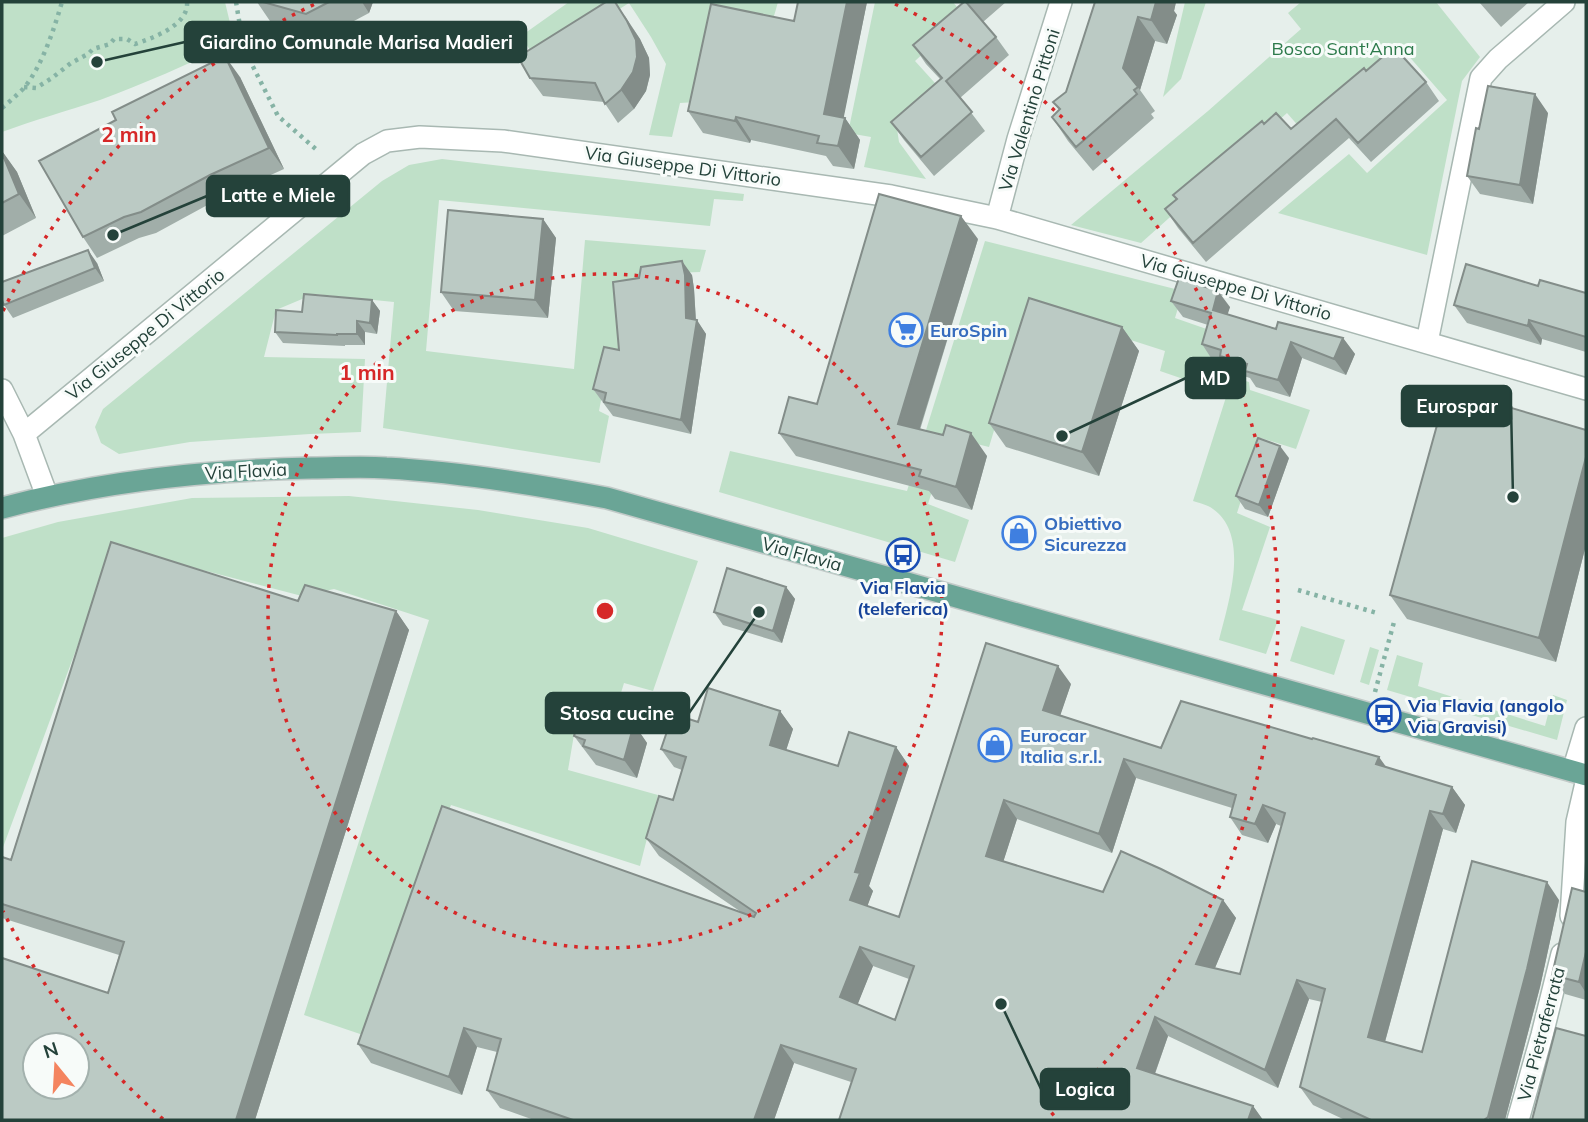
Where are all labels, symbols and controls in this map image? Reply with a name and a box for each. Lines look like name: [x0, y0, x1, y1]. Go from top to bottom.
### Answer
callout: Giardino Comunale Marisa Madieri: [185, 22, 526, 62]
street label: Via Valentino Pittoni: [993, 26, 1065, 194]
text: Giardino Comunale Marisa Madieri: [199, 30, 513, 54]
park label: Bosco Sant'Anna: [1271, 37, 1415, 60]
text: 2 min: [101, 121, 157, 147]
street label: Via Giuseppe Di Vittorio: [583, 141, 783, 191]
callout: Latte e Miele: [207, 176, 349, 216]
text: Latte e Miele: [221, 183, 335, 207]
street label: Via Giuseppe Di Vittorio: [1138, 249, 1334, 325]
street label: Via Giuseppe Di Vittorio: [61, 263, 229, 405]
supermarket icon: EuroSpin: [887, 311, 925, 349]
place label: EuroSpin: [930, 319, 1007, 342]
callout: MD: [1186, 358, 1245, 398]
text: 1 min: [339, 359, 395, 385]
text: MD: [1199, 366, 1231, 390]
callout: Eurospar: [1402, 386, 1511, 426]
text: Eurospar: [1416, 394, 1498, 418]
street label: Via Flavia: [204, 457, 288, 485]
place label: Obiettivo Sicurezza: [1044, 512, 1127, 556]
shop icon: Obiettivo Sicurezza: [1000, 514, 1038, 552]
street label: Via Flavia: [759, 532, 845, 576]
bus stop icon: Via Flavia (teleferica): [884, 536, 922, 574]
place label: Via Flavia (teleferica): [857, 576, 949, 620]
centre of rings: [593, 599, 617, 623]
callout: Stosa cucine: [546, 693, 689, 733]
place label: Via Flavia (angolo Via Gravisi): [1407, 694, 1564, 738]
bus stop icon: Via Flavia (angolo Via Gravisi): [1365, 696, 1403, 734]
text: Stosa cucine: [560, 701, 674, 725]
place label: Eurocar Italia s.r.l.: [1020, 724, 1102, 768]
shop icon: Eurocar Italia s.r.l.: [976, 726, 1014, 764]
street label: Via Pietraferrata: [1512, 964, 1570, 1104]
north arrow: [21, 1031, 91, 1101]
text: N: [40, 1036, 61, 1063]
callout: Logica: [1041, 1069, 1129, 1109]
text: Logica: [1055, 1077, 1115, 1101]

